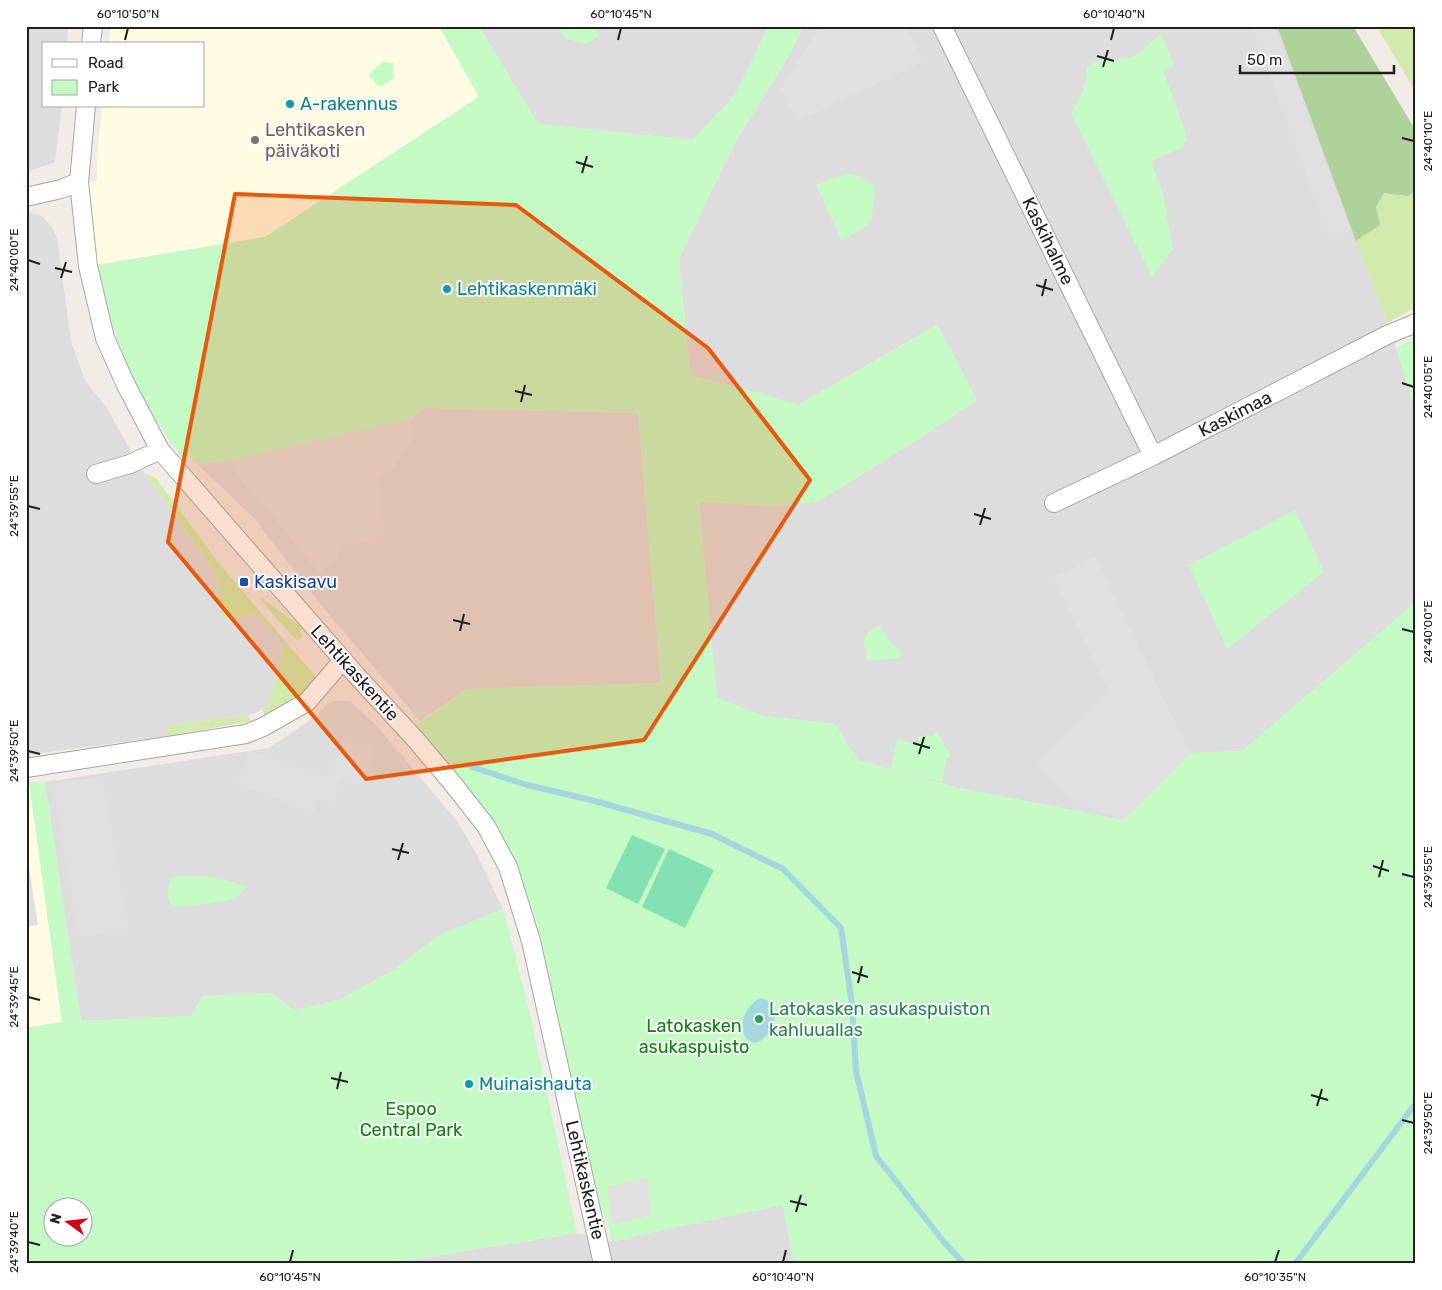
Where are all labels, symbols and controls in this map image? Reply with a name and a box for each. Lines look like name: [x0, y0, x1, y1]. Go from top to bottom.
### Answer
text: 60°10'50"N: [97, 7, 159, 21]
text: 60°10'45"N: [590, 7, 652, 21]
text: 60°10'40"N: [1083, 7, 1145, 21]
legend: [42, 42, 205, 108]
scale bar: [1240, 42, 1393, 74]
text: 50 m: [1247, 51, 1282, 69]
text: Road: [88, 54, 124, 72]
text: Park: [88, 78, 119, 96]
place label: A-rakennus: [300, 93, 398, 115]
marker: A-rakennus: [284, 98, 296, 110]
text: 24°40'10"E: [1421, 111, 1435, 171]
place label: Lehtikasken päiväkoti: [265, 119, 365, 162]
marker: Lehtikasken päiväkoti: [249, 134, 261, 146]
street label: Kaskihalme: [1017, 194, 1079, 288]
text: 24°40'00"E: [7, 228, 21, 292]
place label: Lehtikaskenmäki: [457, 278, 597, 300]
marker: Lehtikaskenmäki: [441, 283, 453, 295]
text: 24°40'05"E: [1421, 356, 1435, 418]
street label: Kaskimaa: [1195, 386, 1275, 442]
text: 24°39'55"E: [7, 475, 21, 537]
place label: Kaskisavu: [254, 571, 337, 593]
marker: Kaskisavu: [238, 576, 250, 588]
text: 24°40'00"E: [1421, 600, 1435, 664]
street label: Lehtikaskentie: [306, 620, 404, 726]
text: 24°39'50"E: [7, 720, 21, 782]
text: 24°39'55"E: [1421, 846, 1435, 908]
text: 24°39'45"E: [7, 966, 21, 1028]
place label: Latokasken asukaspuiston kahluuallas: [769, 998, 990, 1041]
marker: Latokasken asukaspuiston kahluuallas: [753, 1013, 765, 1025]
park label: Latokasken asukaspuisto: [639, 1015, 749, 1058]
place label: Muinaishauta: [479, 1073, 592, 1095]
marker: Muinaishauta: [463, 1078, 475, 1090]
text: 24°39'50"E: [1421, 1092, 1435, 1154]
park label: Espoo Central Park: [360, 1098, 463, 1141]
street label: Lehtikaskentie: [561, 1118, 609, 1242]
north arrow: [42, 1198, 92, 1248]
text: 24°39'40"E: [7, 1211, 21, 1273]
text: N: [46, 1212, 65, 1226]
text: 60°10'45"N: [259, 1270, 321, 1284]
text: 60°10'40"N: [752, 1270, 814, 1284]
text: 60°10'35"N: [1244, 1270, 1306, 1284]

